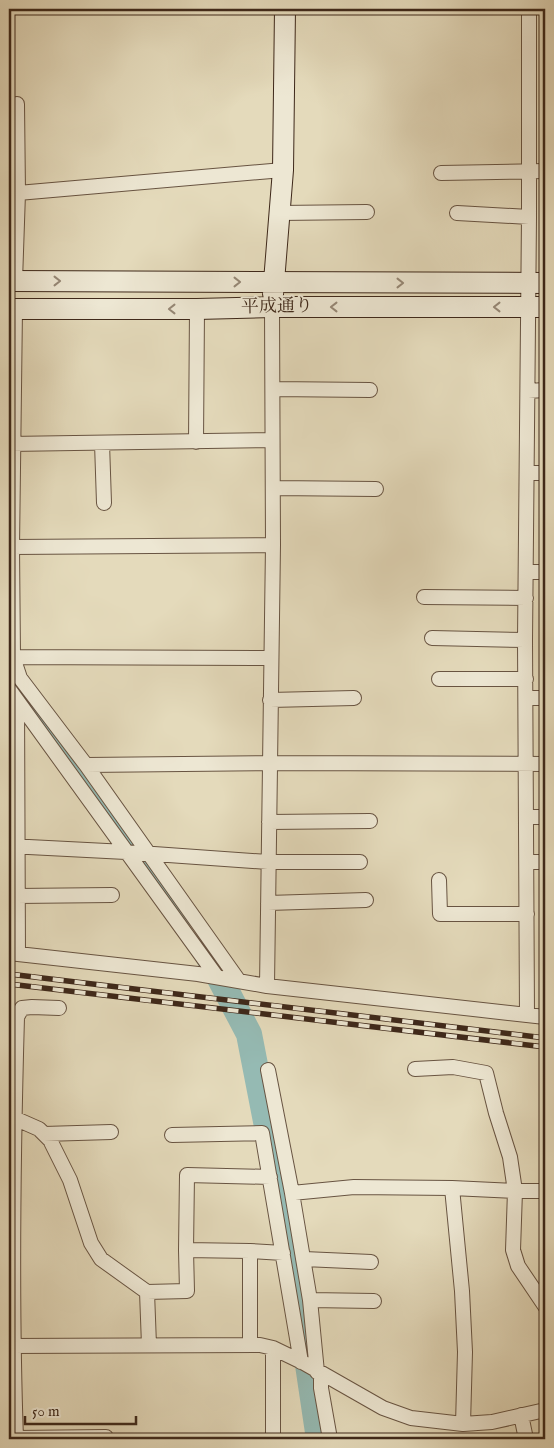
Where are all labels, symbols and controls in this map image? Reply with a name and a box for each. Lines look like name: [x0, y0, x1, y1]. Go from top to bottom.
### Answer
one-way arrow: [54, 276, 62, 286]
one-way arrow: [234, 277, 242, 287]
one-way arrow: [396, 278, 404, 288]
street label: 平成通り: [241, 295, 313, 319]
one-way arrow: [330, 302, 338, 312]
one-way arrow: [492, 302, 500, 312]
one-way arrow: [167, 304, 175, 314]
scale bar: [25, 1393, 136, 1425]
text: 50 m: [32, 1402, 60, 1421]

